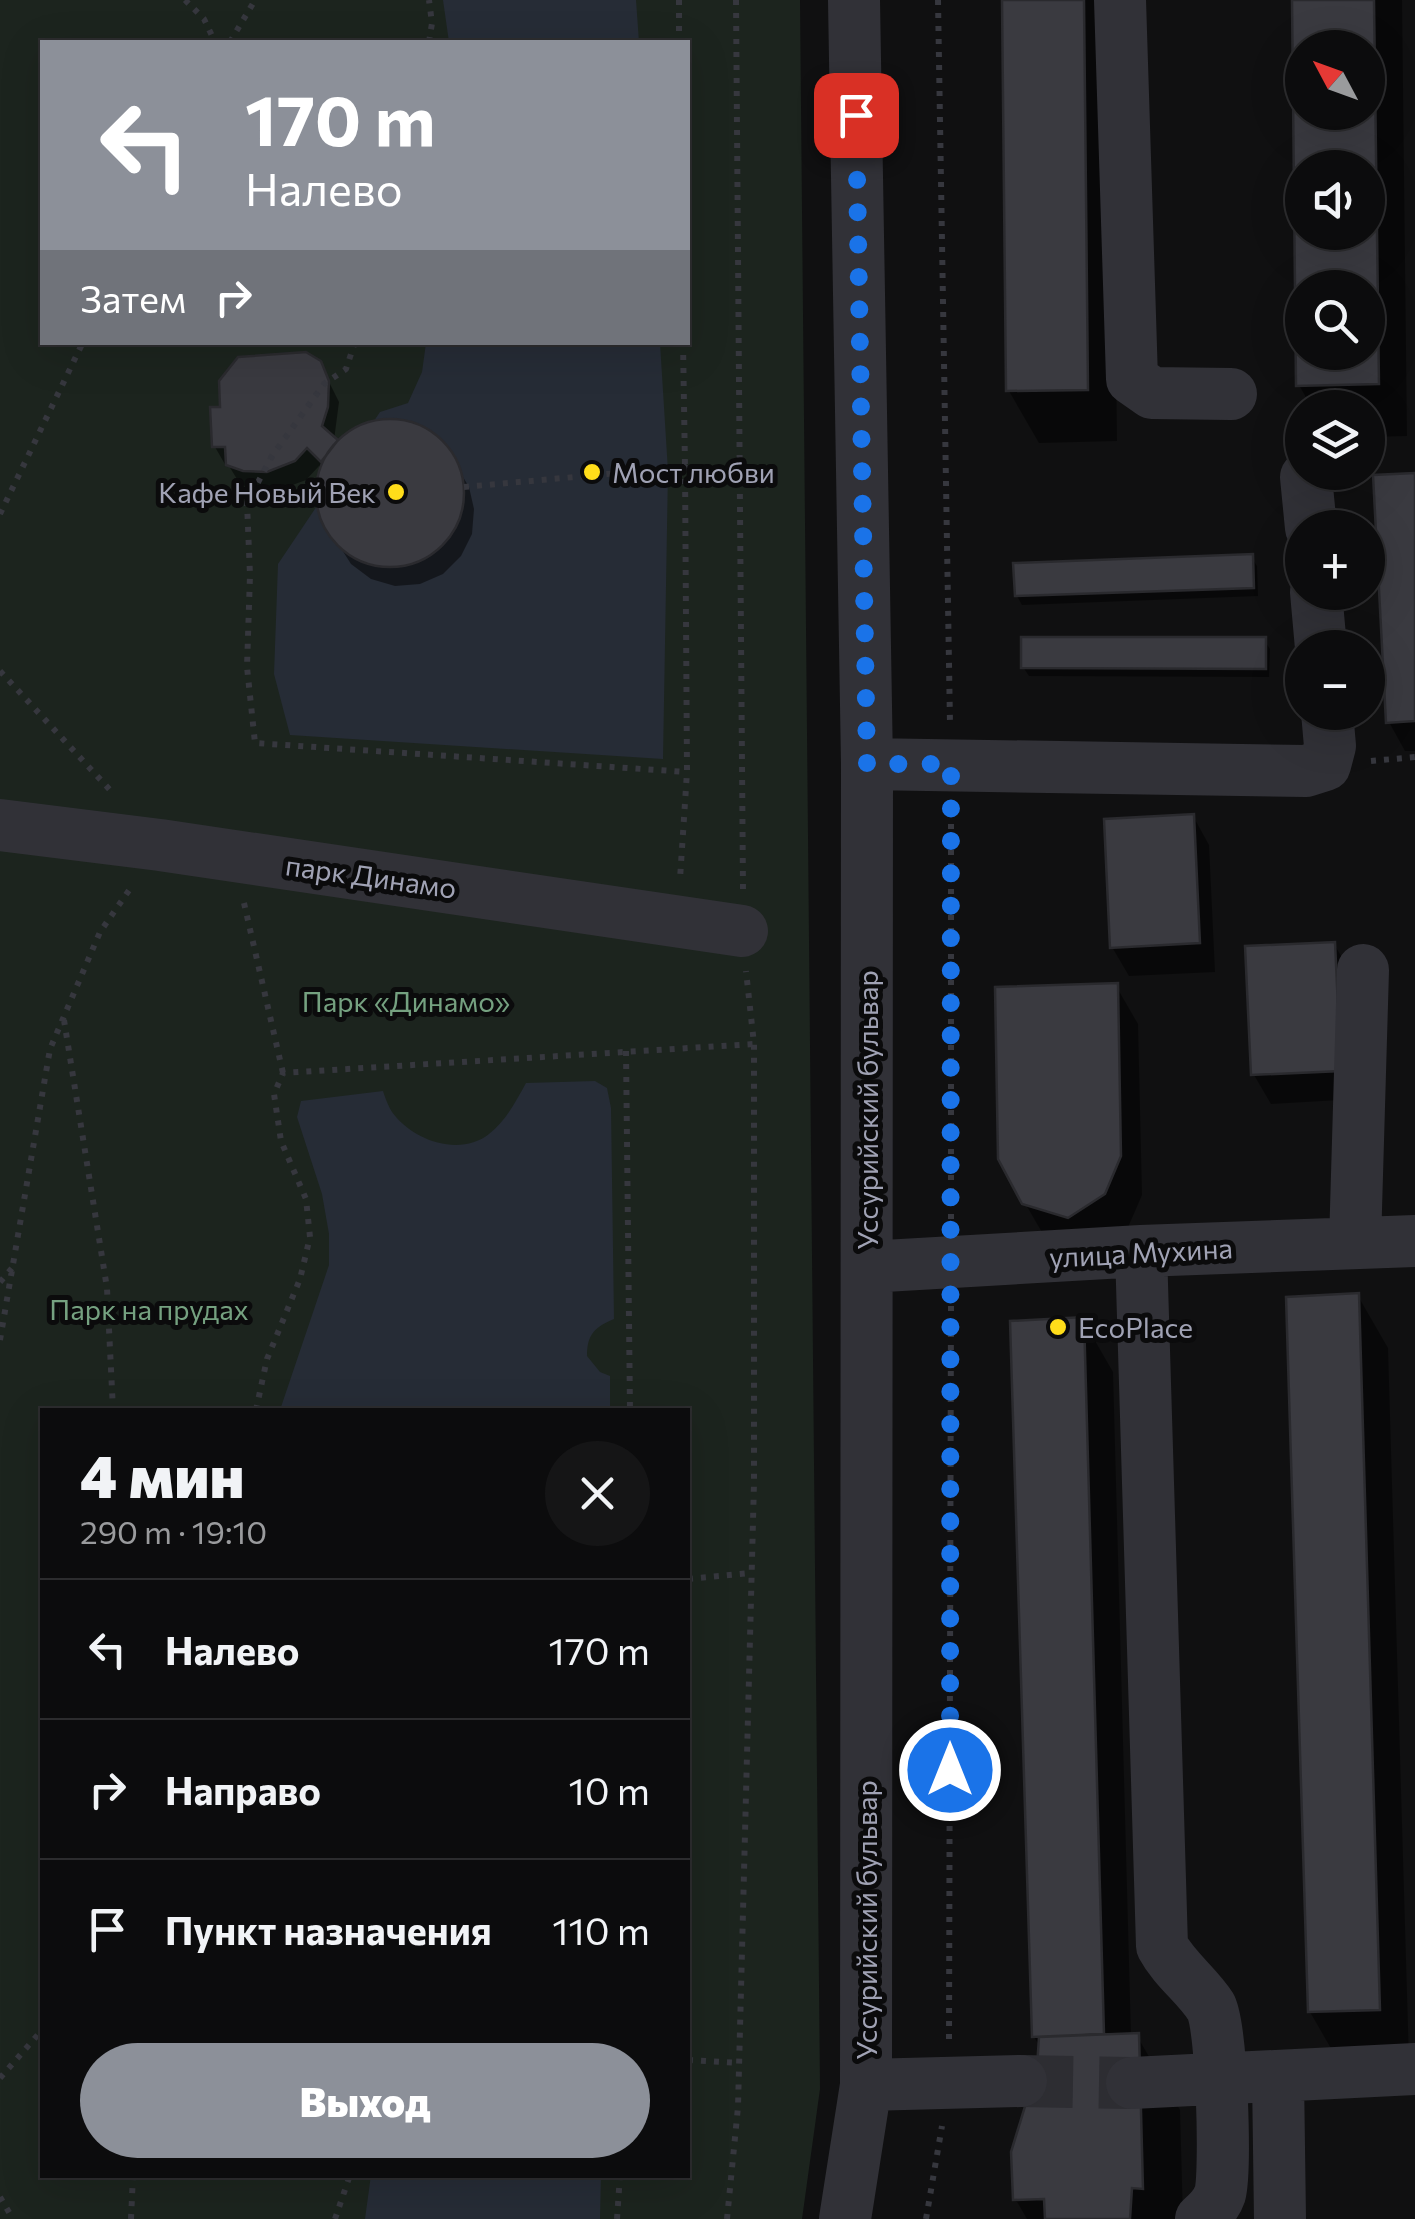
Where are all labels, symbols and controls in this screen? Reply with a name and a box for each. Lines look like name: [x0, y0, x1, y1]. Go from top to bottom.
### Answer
north arrow: [1285, 30, 1385, 130]
map controls: [1285, 30, 1385, 730]
pin: [814, 73, 899, 158]
text: 170 m: [245, 75, 436, 160]
icon: left: [80, 80, 210, 210]
icon: arrive: [829, 88, 884, 143]
button: sound: [1285, 150, 1385, 250]
text: Налево: [245, 160, 403, 215]
icon: right: [206, 270, 261, 325]
button: search: [1285, 270, 1385, 370]
text: Затем: [80, 274, 186, 321]
button: layers: [1285, 390, 1385, 490]
place label: Мост любви: [612, 455, 775, 489]
marker: Мост любви: [581, 461, 603, 483]
place label: Кафе Новый Век: [158, 475, 376, 509]
marker: Кафе Новый Век: [385, 481, 407, 503]
button: +: [1285, 510, 1385, 610]
button: −: [1285, 630, 1385, 730]
street label: парк Динамо: [283, 847, 459, 905]
street label: Уссурийский бульвар: [850, 970, 884, 1250]
park label: Парк «Динамо»: [302, 984, 510, 1018]
street label: улица Мухина: [1048, 1230, 1234, 1274]
park label: Парк на прудах: [49, 1292, 249, 1326]
place label: EcoPlace: [1078, 1310, 1193, 1344]
marker: EcoPlace: [1047, 1316, 1069, 1338]
text: 4 мин: [80, 1437, 244, 1510]
button: close: [545, 1441, 650, 1546]
text: 290 m · 19:10: [80, 1511, 267, 1551]
icon: left: [80, 1622, 135, 1677]
text: Налево: [165, 1626, 299, 1673]
text: 170 m: [549, 1626, 650, 1673]
position arrow: [898, 1718, 1002, 1822]
icon: right: [80, 1762, 135, 1817]
text: Направо: [165, 1766, 321, 1813]
text: 10 m: [569, 1766, 650, 1813]
street label: Уссурийский бульвар: [849, 1780, 883, 2060]
icon: arrive: [80, 1902, 135, 1957]
text: Пункт назначения: [165, 1906, 492, 1953]
text: 110 m: [552, 1906, 650, 1953]
button: Выход: [80, 2043, 650, 2158]

